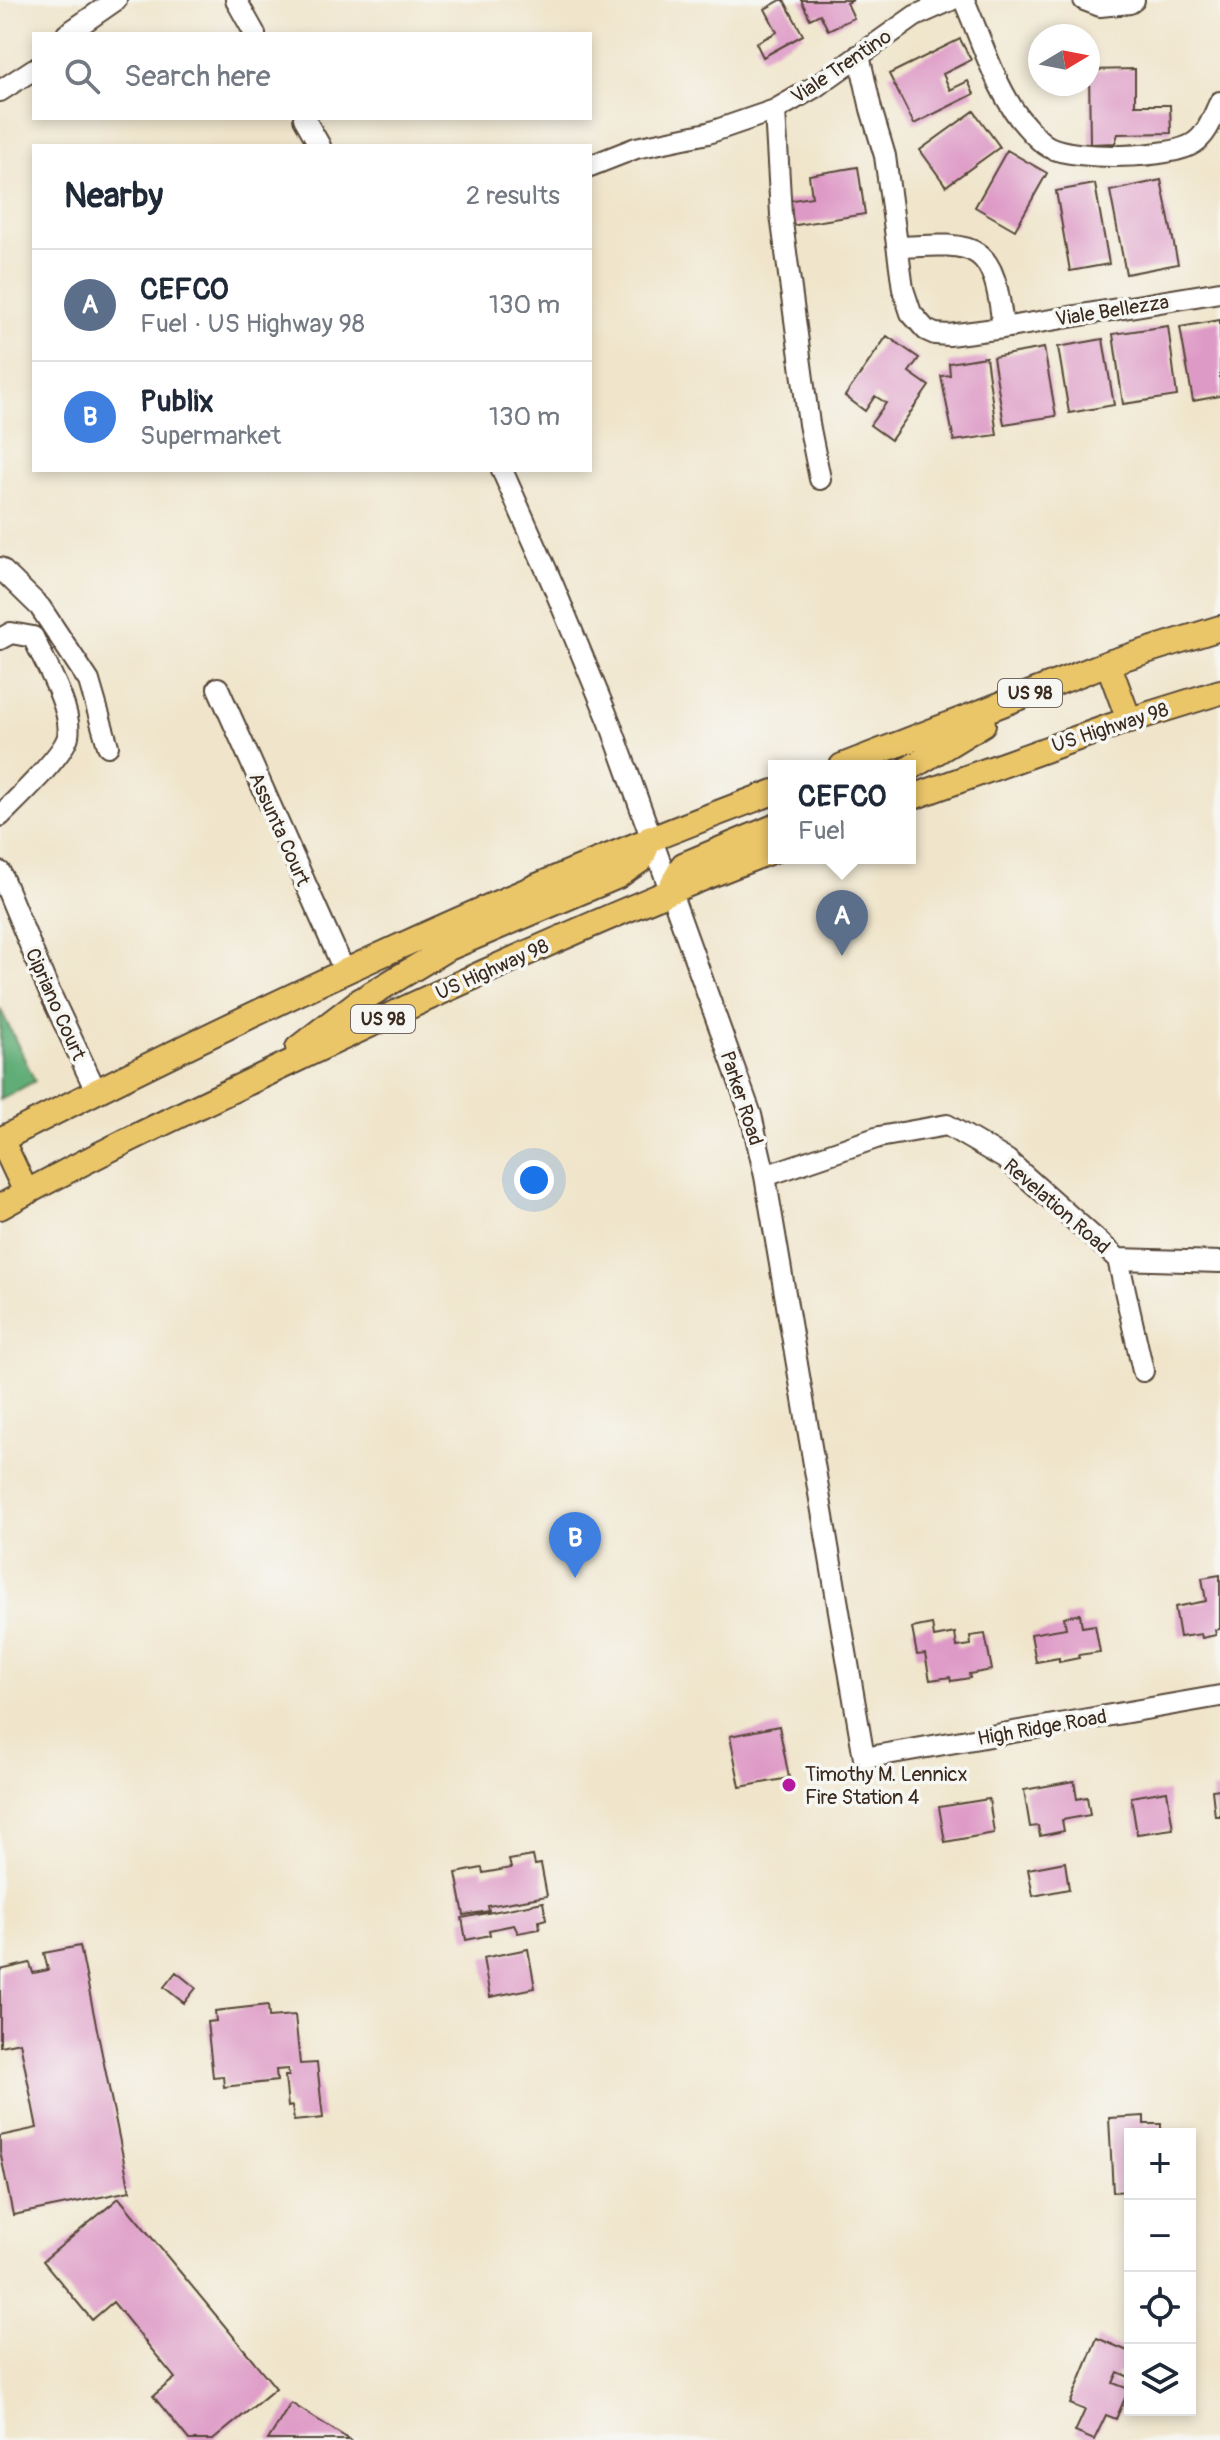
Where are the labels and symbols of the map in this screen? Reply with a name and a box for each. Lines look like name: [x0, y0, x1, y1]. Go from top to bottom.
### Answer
street label: Viale Trentino: [786, 24, 896, 109]
north arrow: [1028, 24, 1100, 96]
street label: Viale Bellezza: [1054, 289, 1171, 332]
road number: US 98: [998, 679, 1062, 707]
street label: US Highway 98: [1049, 697, 1172, 758]
street label: Assunta Court: [243, 769, 316, 891]
pin: A: [816, 890, 868, 956]
street label: US Highway 98: [432, 933, 553, 1006]
street label: Cipriano Court: [20, 944, 92, 1065]
road number: US 98: [351, 1005, 415, 1033]
street label: Parker Road: [715, 1048, 769, 1149]
street label: Revelation Road: [998, 1153, 1115, 1259]
your location: [514, 1160, 554, 1200]
pin: B: [549, 1512, 601, 1578]
street label: High Ridge Road: [976, 1704, 1109, 1751]
place label: Timothy M. Lennicx Fire Station 4: [805, 1762, 968, 1810]
marker: Timothy M. Lennicx Fire Station 4: [780, 1776, 798, 1794]

